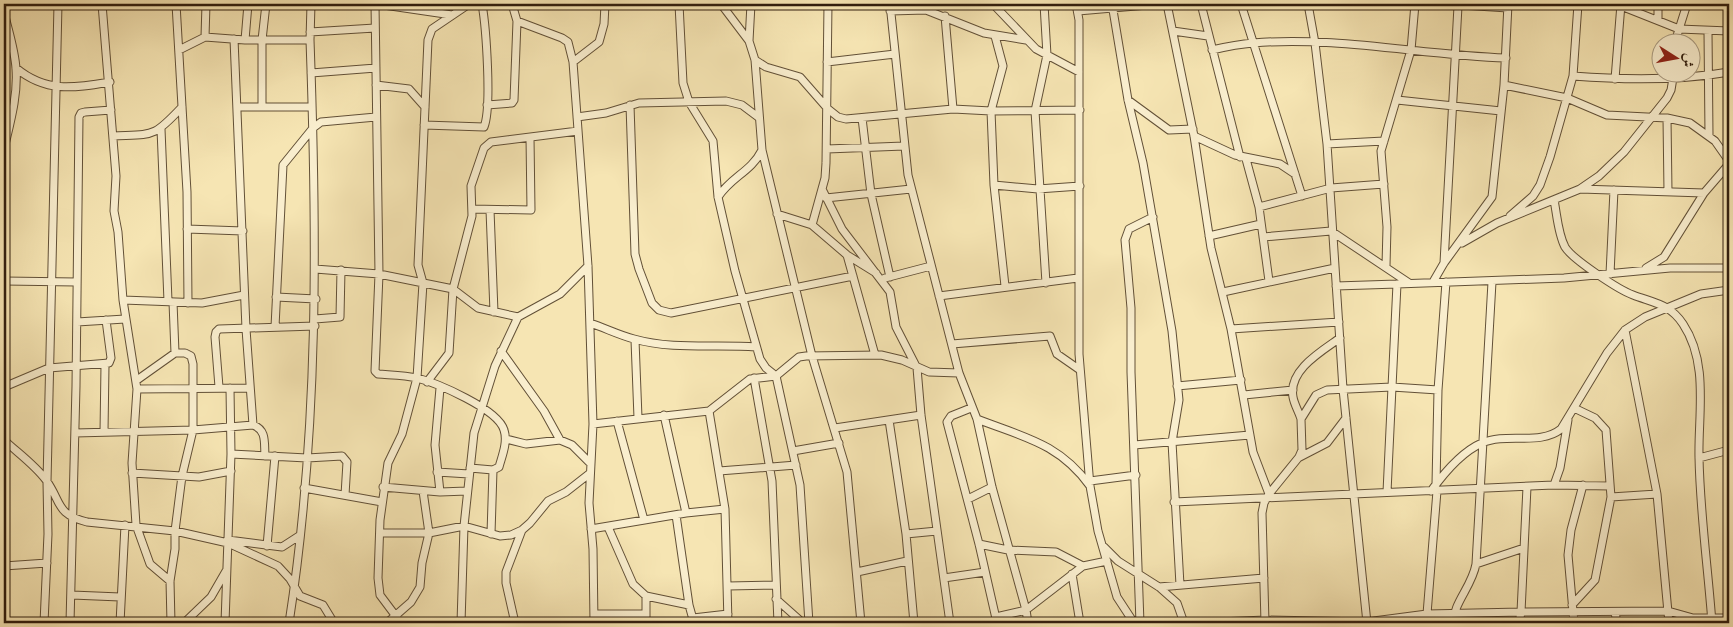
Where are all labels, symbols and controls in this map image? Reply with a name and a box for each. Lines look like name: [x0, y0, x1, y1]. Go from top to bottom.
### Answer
north arrow: [1650, 32, 1700, 82]
text: ش: [1676, 51, 1698, 69]

